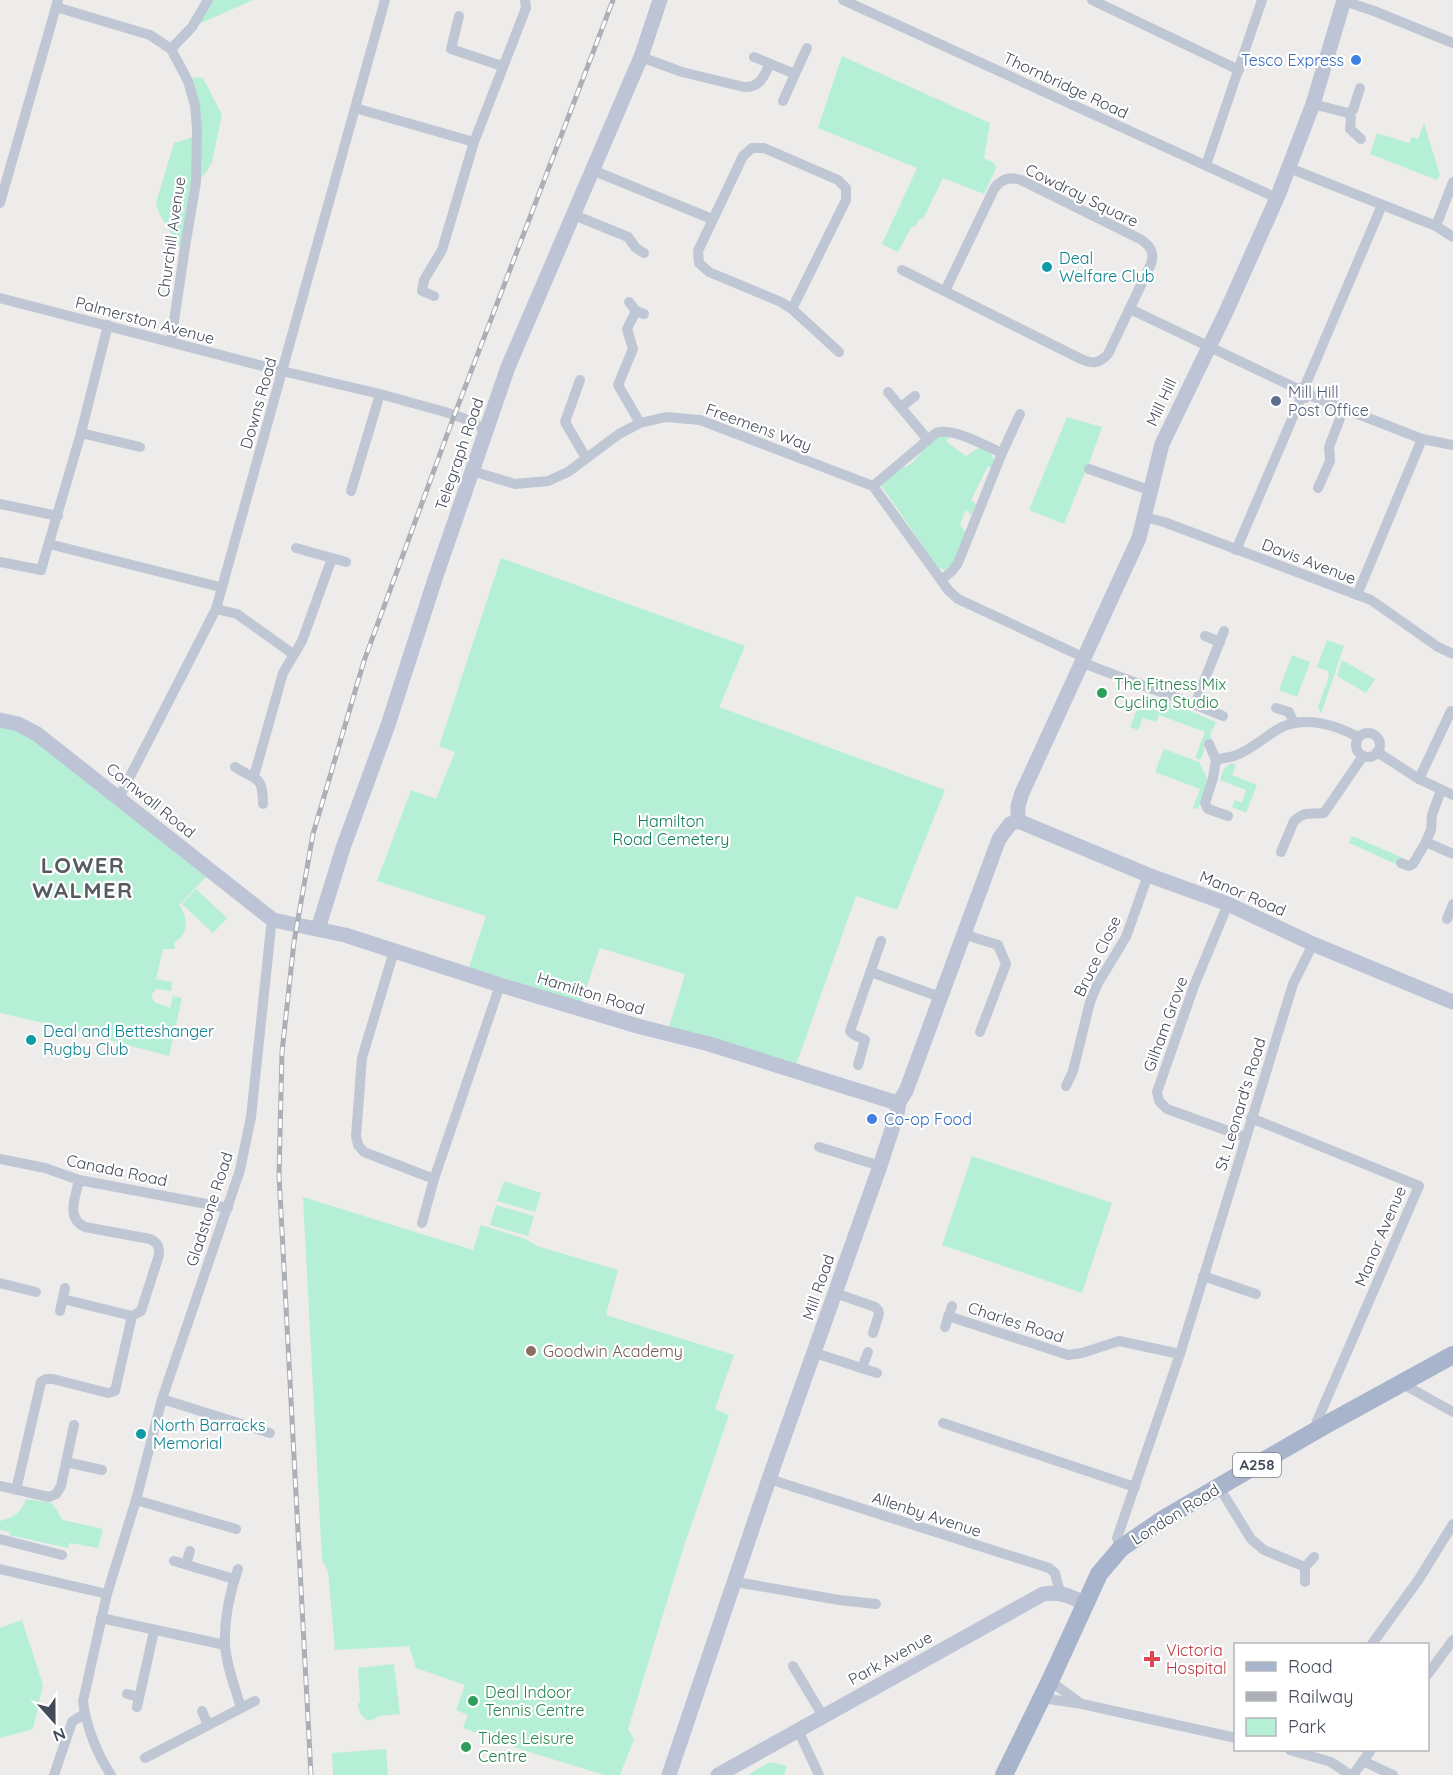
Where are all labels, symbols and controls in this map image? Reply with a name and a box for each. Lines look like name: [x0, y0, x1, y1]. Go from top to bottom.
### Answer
street label: Thornbridge Road: [1000, 47, 1132, 123]
place label: Tesco Express: [1241, 50, 1344, 70]
marker: Tesco Express: [1349, 53, 1363, 67]
street label: Cowdray Square: [1022, 159, 1142, 231]
street label: Churchill Avenue: [153, 175, 189, 299]
place label: Deal Welfare Club: [1059, 248, 1154, 286]
marker: Deal Welfare Club: [1040, 260, 1054, 274]
street label: Palmerston Avenue: [73, 292, 217, 348]
street label: Downs Road: [235, 355, 281, 451]
street label: Mill Hill: [1141, 375, 1181, 429]
place label: Mill Hill Post Office: [1288, 382, 1369, 420]
marker: Mill Hill Post Office: [1269, 394, 1283, 408]
street label: Telegraph Road: [430, 395, 488, 513]
street label: Freemens Way: [703, 399, 815, 455]
street label: Davis Avenue: [1259, 534, 1359, 588]
place label: The Fitness Mix Cycling Studio: [1114, 674, 1226, 712]
marker: The Fitness Mix Cycling Studio: [1095, 686, 1109, 700]
street label: Cornwall Road: [102, 758, 200, 842]
park label: Hamilton Road Cemetery: [613, 811, 729, 849]
district label: LOWER WALMER: [32, 851, 134, 904]
street label: Manor Road: [1197, 866, 1289, 920]
street label: Bruce Close: [1069, 912, 1125, 1000]
street label: Hamilton Road: [535, 967, 647, 1019]
street label: Gilham Grove: [1139, 974, 1191, 1074]
place label: Deal and Betteshanger Rugby Club: [43, 1021, 214, 1059]
marker: Deal and Betteshanger Rugby Club: [24, 1033, 38, 1047]
street label: St. Leonard's Road: [1210, 1035, 1270, 1173]
place label: Co-op Food: [884, 1109, 972, 1129]
marker: Co-op Food: [865, 1112, 879, 1126]
street label: Gladstone Road: [181, 1149, 237, 1269]
street label: Canada Road: [65, 1150, 169, 1190]
street label: Manor Avenue: [1350, 1183, 1410, 1289]
street label: Mill Road: [797, 1252, 839, 1322]
street label: Charles Road: [966, 1297, 1066, 1347]
place label: Goodwin Academy: [543, 1341, 683, 1361]
marker: Goodwin Academy: [524, 1344, 538, 1358]
place label: North Barracks Memorial: [153, 1415, 266, 1453]
marker: North Barracks Memorial: [134, 1427, 148, 1441]
road number: A258: [1233, 1453, 1281, 1477]
street label: London Road: [1127, 1479, 1223, 1549]
street label: Allenby Avenue: [870, 1487, 984, 1541]
street label: Park Avenue: [844, 1627, 936, 1689]
place label: Victoria Hospital: [1166, 1640, 1227, 1678]
legend: [1234, 1643, 1429, 1751]
marker: Victoria Hospital: [1143, 1650, 1161, 1668]
text: Road: [1288, 1655, 1333, 1678]
place label: Deal Indoor Tennis Centre: [485, 1682, 585, 1720]
text: Railway: [1288, 1685, 1354, 1708]
north arrow: [24, 1691, 84, 1751]
marker: Deal Indoor Tennis Centre: [466, 1694, 480, 1708]
text: Park: [1288, 1715, 1326, 1738]
text: N: [50, 1724, 68, 1746]
place label: Tides Leisure Centre: [478, 1728, 574, 1766]
marker: Tides Leisure Centre: [459, 1740, 473, 1754]

